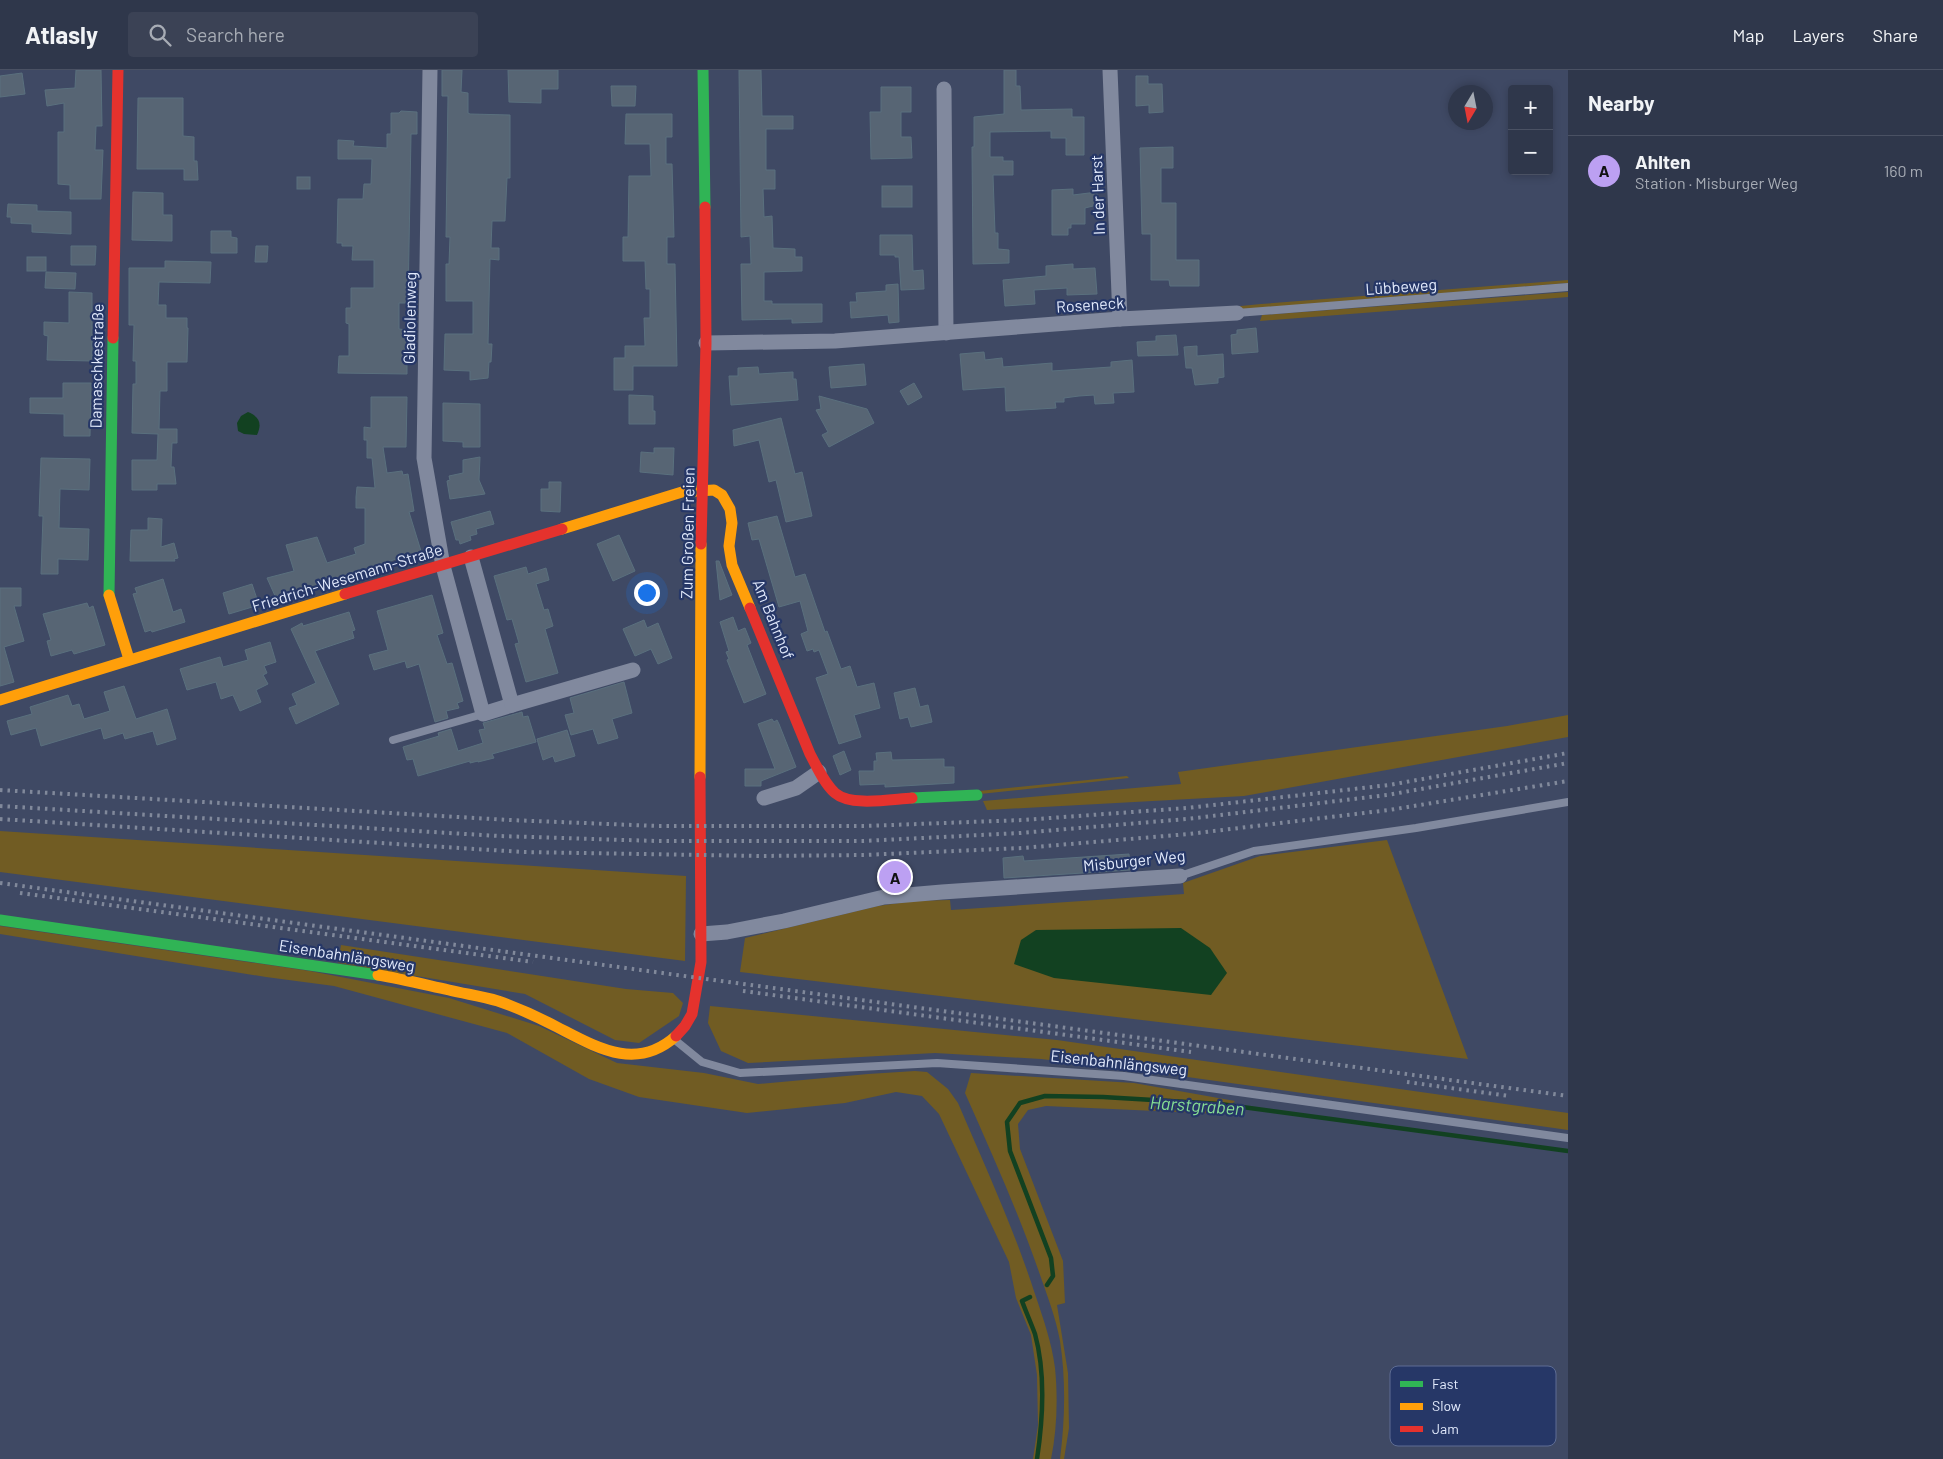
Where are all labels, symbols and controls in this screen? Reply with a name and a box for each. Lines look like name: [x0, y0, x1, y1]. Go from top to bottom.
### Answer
search box: [128, 12, 478, 57]
text: Atlasly: [25, 20, 98, 49]
icon: search: [146, 21, 174, 49]
text: Search here: [186, 23, 285, 46]
text: Map: [1732, 24, 1764, 46]
text: Layers: [1792, 24, 1845, 46]
text: Share: [1873, 24, 1918, 46]
north arrow: [1448, 85, 1493, 130]
map controls: [1508, 85, 1553, 175]
button: +: [1508, 85, 1553, 130]
text: Nearby: [1588, 90, 1654, 115]
button: −: [1508, 130, 1553, 175]
text: Ahlten: [1635, 150, 1691, 173]
street label: In der Harst: [1086, 155, 1108, 235]
text: A: [1599, 161, 1609, 180]
text: 160 m: [1884, 161, 1923, 180]
text: Station · Misburger Weg: [1635, 173, 1798, 192]
street label: Gladiolenweg: [399, 272, 419, 364]
street label: Lübbeweg: [1365, 274, 1437, 298]
street label: Roseneck: [1055, 292, 1125, 316]
street label: Damaschkestraße: [85, 303, 107, 429]
street label: Zum Großen Freien: [676, 467, 698, 599]
street label: Friedrich-Wesemann-Straße: [249, 539, 445, 615]
street label: Am Bahnhof: [749, 576, 799, 662]
your location: [634, 580, 660, 606]
street label: Misburger Weg: [1082, 845, 1186, 875]
pin: A: [879, 858, 911, 896]
street label: Eisenbahnlängsweg: [278, 935, 416, 975]
street label: Eisenbahnlängsweg: [1050, 1045, 1188, 1079]
water label: Harstgraben: [1149, 1091, 1245, 1119]
legend: [1390, 1366, 1556, 1446]
text: Fast: [1432, 1375, 1458, 1392]
text: Slow: [1432, 1397, 1461, 1414]
text: Jam: [1432, 1420, 1459, 1437]

